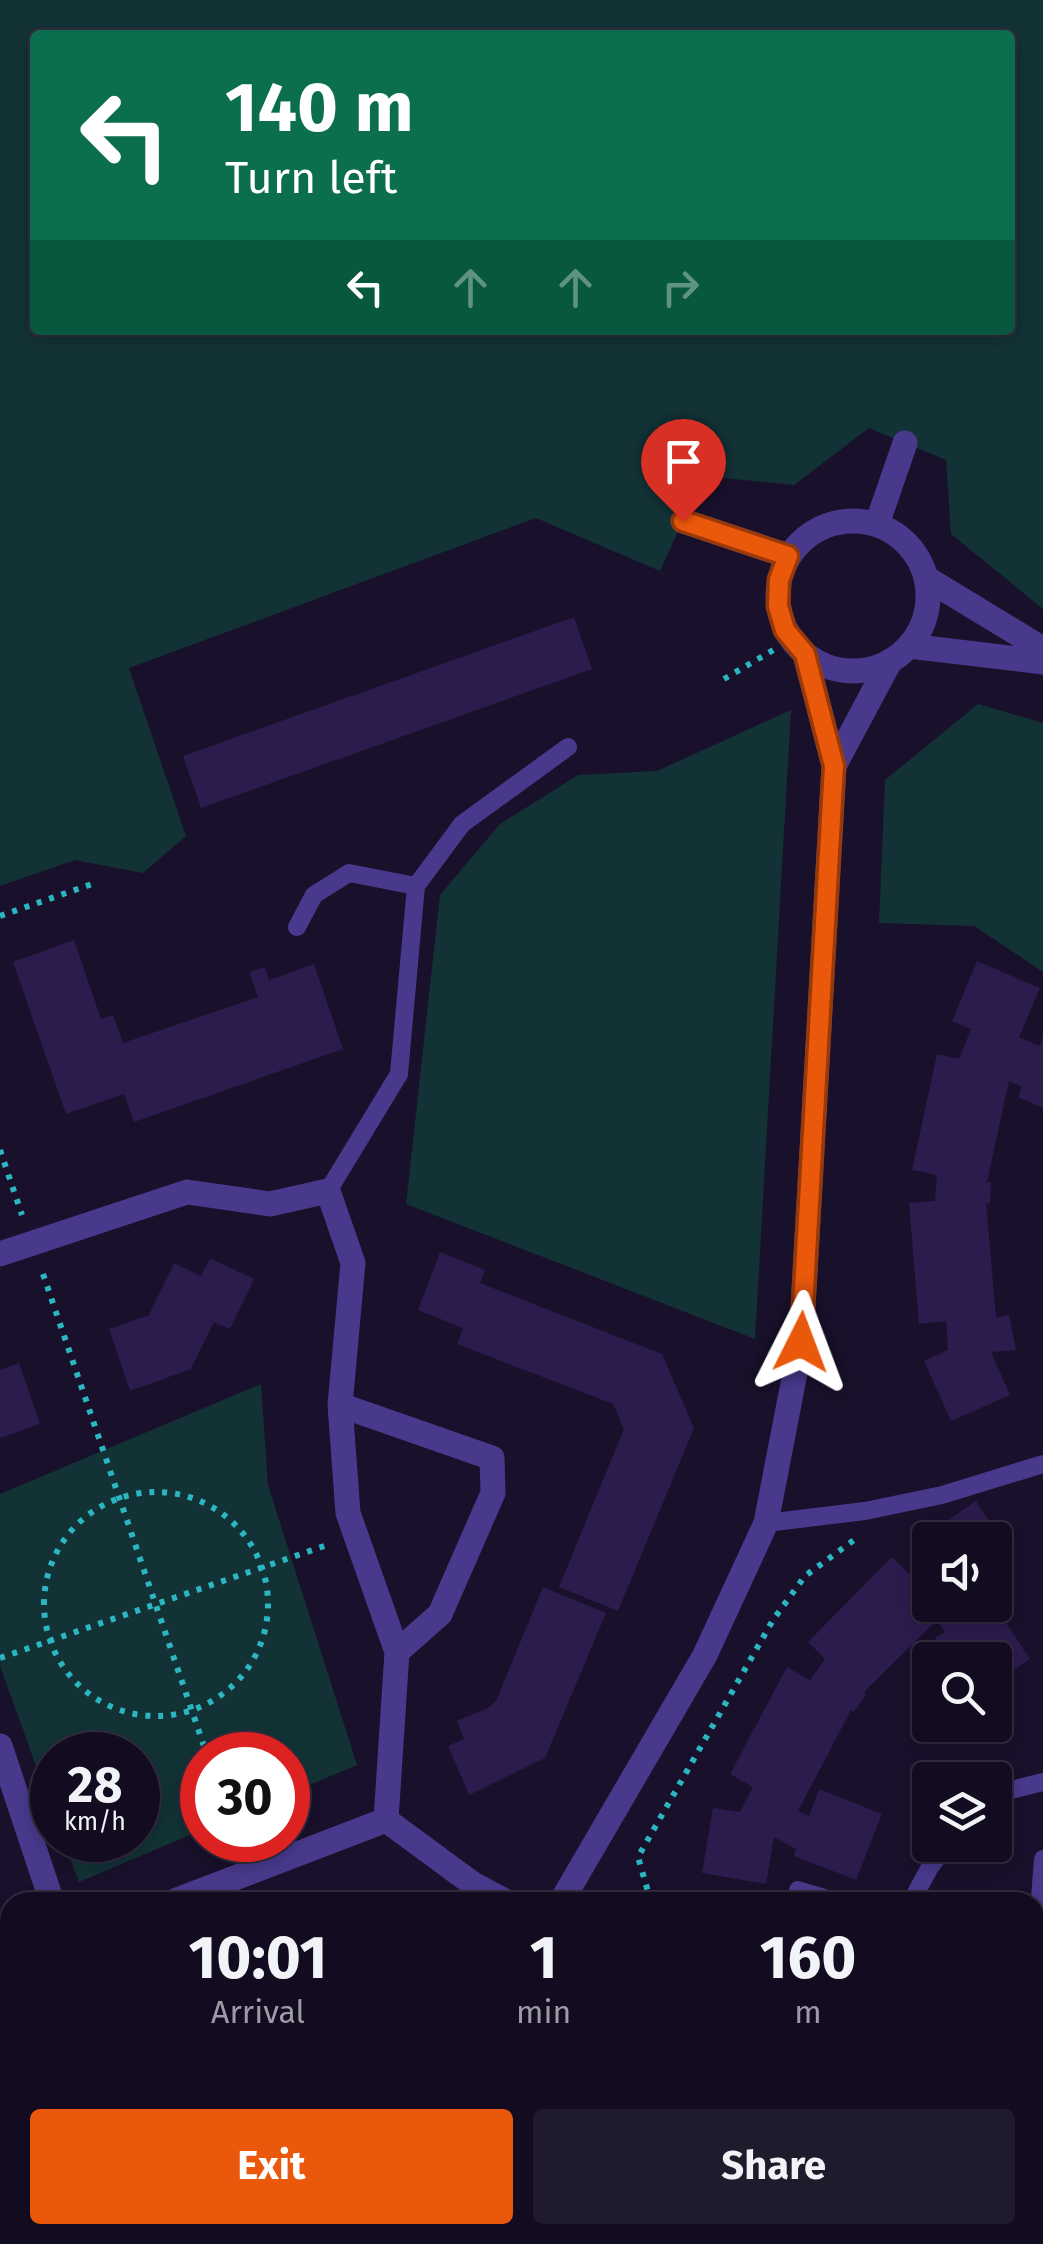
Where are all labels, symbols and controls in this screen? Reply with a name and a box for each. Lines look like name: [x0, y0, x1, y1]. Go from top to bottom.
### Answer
text: 140 m: [225, 66, 414, 150]
icon: left: [60, 70, 190, 200]
text: Turn left: [225, 151, 397, 205]
icon: left: [338, 260, 393, 315]
icon: ahead: [443, 260, 498, 315]
icon: ahead: [548, 260, 603, 315]
icon: right: [653, 260, 708, 315]
pin: [641, 419, 726, 522]
icon: arrive: [656, 434, 711, 489]
position arrow: [749, 1290, 853, 1394]
map controls: [912, 1522, 1012, 1862]
button: sound: [912, 1522, 1012, 1622]
button: search: [912, 1642, 1012, 1742]
speed limit sign: 30: [180, 1732, 310, 1862]
text: 28: [68, 1755, 122, 1815]
button: layers: [912, 1762, 1012, 1862]
text: km/h: [64, 1807, 126, 1837]
text: 10:01: [189, 1922, 327, 1994]
text: 1: [530, 1922, 557, 1994]
text: 160: [760, 1922, 856, 1994]
text: Arrival: [211, 1993, 305, 2031]
text: min: [516, 1993, 571, 2031]
text: m: [794, 1993, 822, 2031]
button: Exit: [30, 2109, 513, 2224]
button: Share: [533, 2109, 1015, 2224]

